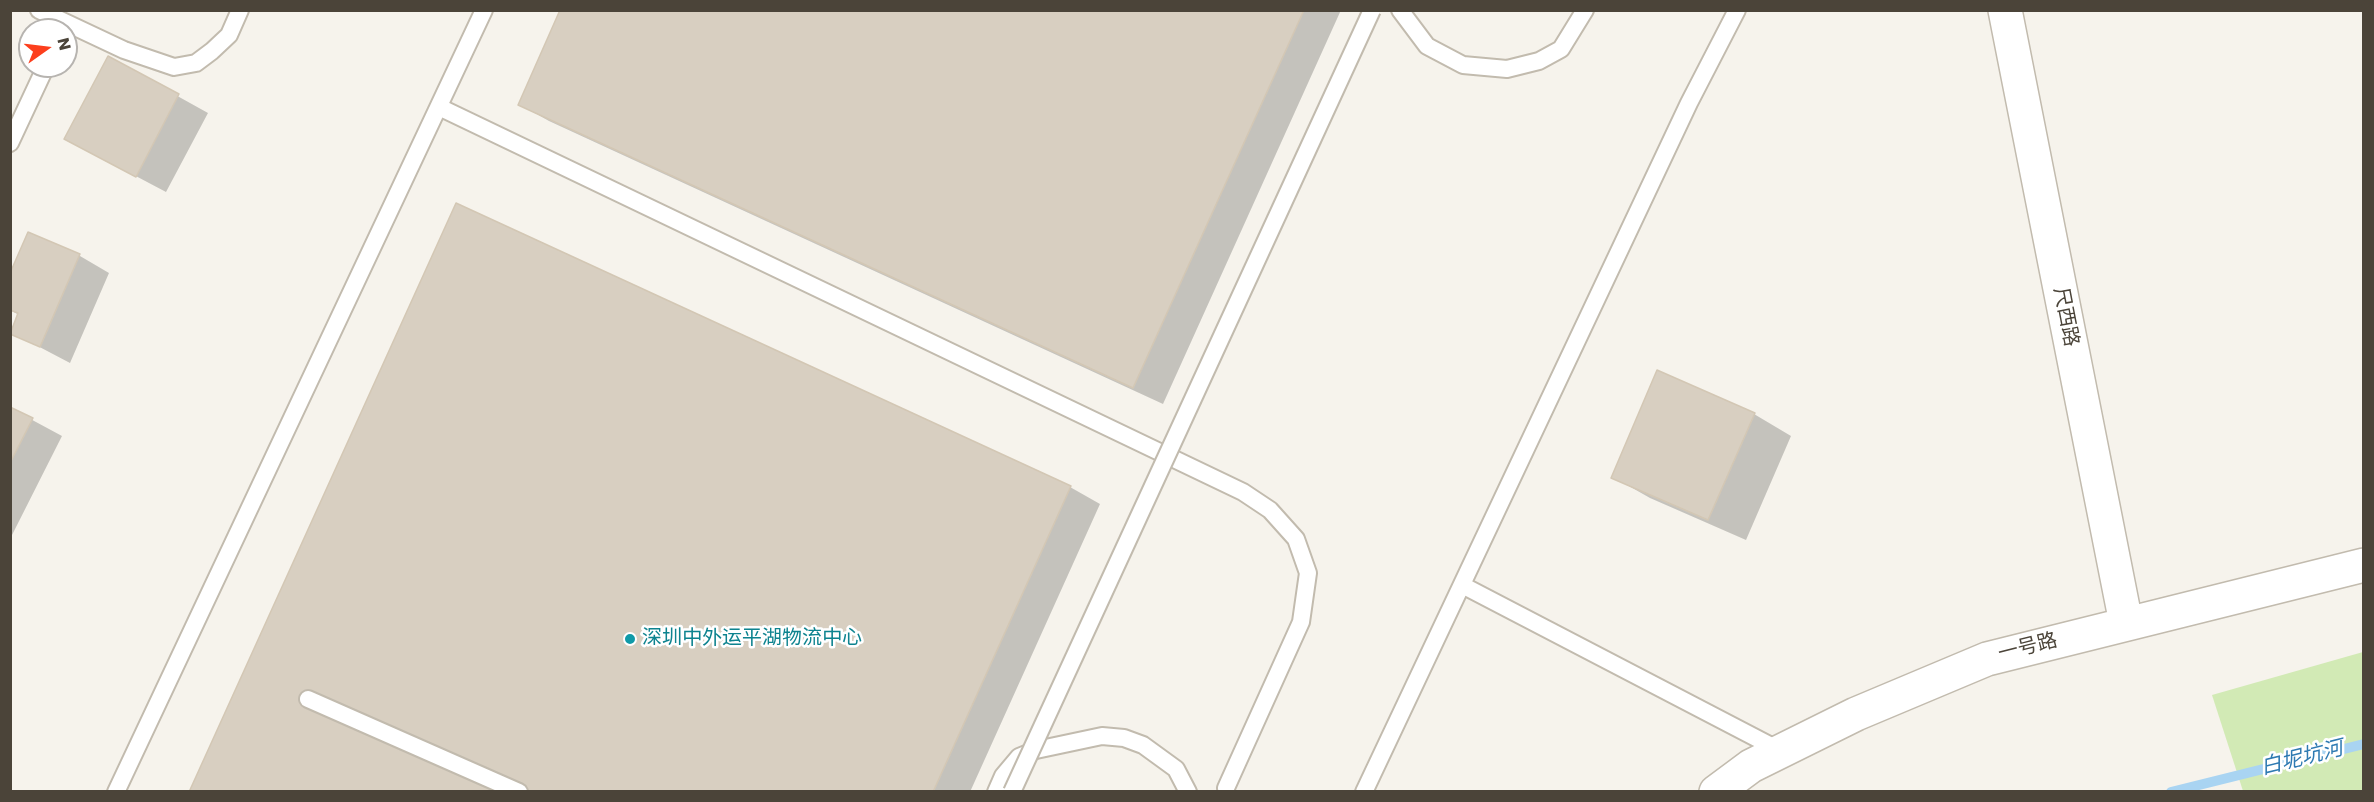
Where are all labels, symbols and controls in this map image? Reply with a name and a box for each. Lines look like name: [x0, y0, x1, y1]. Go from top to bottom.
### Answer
north arrow: [18, 18, 78, 78]
text: N: [51, 35, 77, 53]
street label: 尺西路: [2047, 285, 2083, 349]
place label: 深圳中外运平湖物流中心: [642, 627, 862, 651]
street label: 一号路: [1996, 629, 2060, 667]
marker: 深圳中外运平湖物流中心: [623, 632, 637, 646]
water label: 白坭坑河: [2258, 737, 2346, 781]

